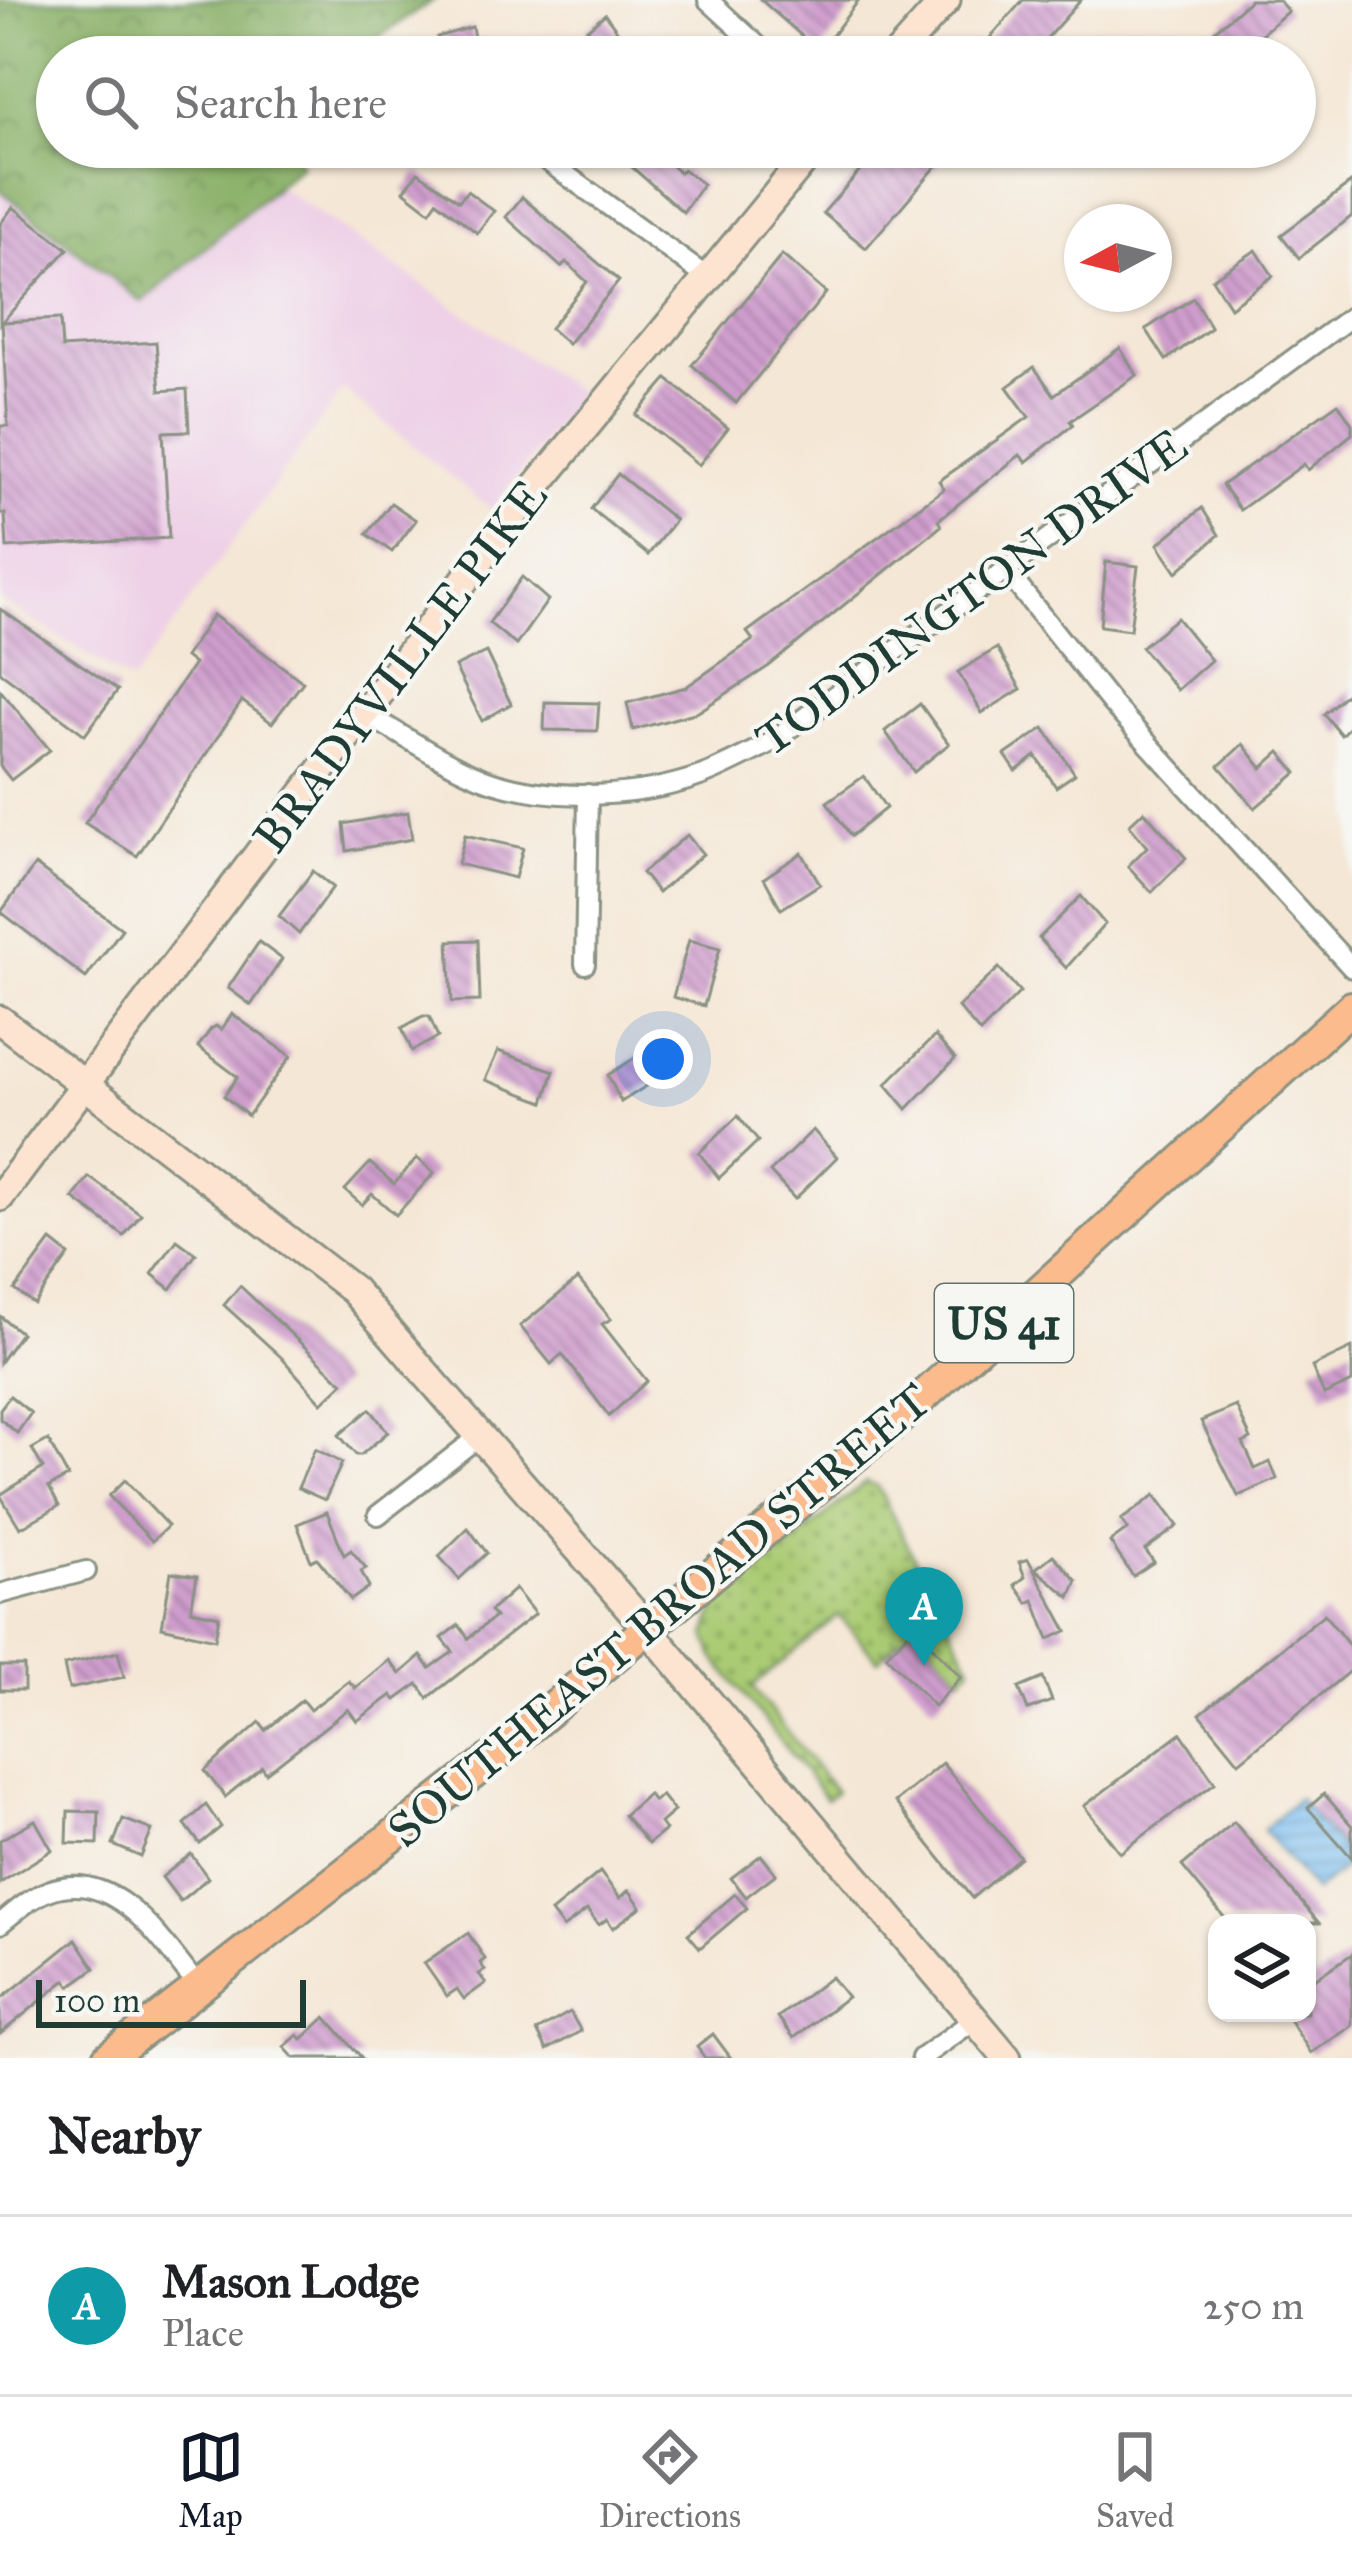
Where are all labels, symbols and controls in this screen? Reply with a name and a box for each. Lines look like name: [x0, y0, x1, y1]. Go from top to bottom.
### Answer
search box: [36, 36, 1316, 168]
icon: search: [78, 69, 144, 135]
text: Search here: [174, 75, 387, 130]
north arrow: [1064, 204, 1172, 312]
street label: TODDINGTON DRIVE: [744, 416, 1198, 768]
street label: BRADYVILLE PIKE: [240, 468, 560, 864]
your location: [633, 1029, 693, 1089]
road number: US 41: [935, 1284, 1073, 1362]
street label: SOUTHEAST BROAD STREET: [376, 1371, 942, 1859]
pin: A: [885, 1567, 963, 1666]
map controls: [1208, 1914, 1316, 2022]
button: layers: [1208, 1914, 1316, 2022]
scale bar: [36, 1974, 306, 2027]
text: 100 m: [54, 1981, 140, 2021]
text: Nearby: [48, 2105, 200, 2167]
text: Mason Lodge: [162, 2254, 419, 2309]
text: A: [74, 2282, 100, 2330]
text: 250 m: [1203, 2282, 1304, 2330]
text: Place: [162, 2309, 244, 2357]
tab: Map: [178, 2424, 244, 2536]
tab: Directions: [599, 2424, 741, 2536]
tab: Saved: [1096, 2424, 1174, 2536]

